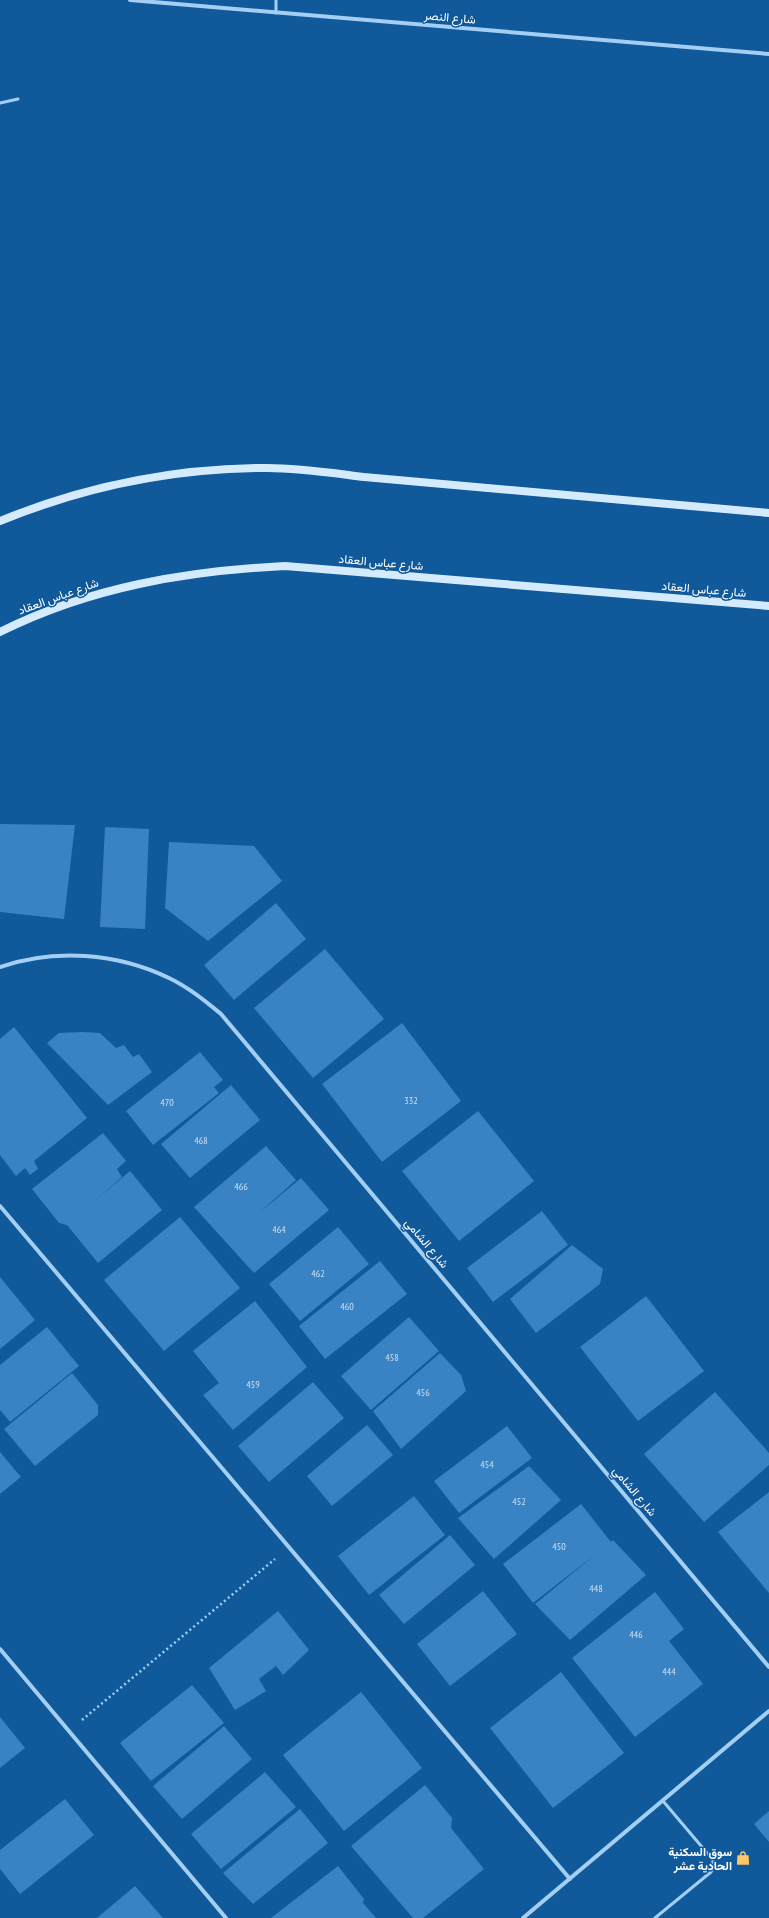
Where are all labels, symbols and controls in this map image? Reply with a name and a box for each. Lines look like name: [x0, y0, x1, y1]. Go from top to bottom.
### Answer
street label: شارع النصر: [422, 7, 477, 29]
street label: شارع عباس العقاد: [338, 551, 424, 575]
street label: شارع عباس العقاد: [16, 574, 101, 619]
street label: شارع عباس العقاد: [661, 578, 747, 602]
house number: 332: [404, 1094, 418, 1107]
house number: 470: [160, 1096, 174, 1109]
house number: 468: [194, 1134, 208, 1147]
house number: 466: [234, 1180, 248, 1193]
street label: شارع الشامي: [399, 1215, 452, 1273]
house number: 464: [272, 1223, 286, 1236]
house number: 462: [311, 1267, 325, 1280]
house number: 460: [340, 1300, 354, 1313]
house number: 458: [385, 1351, 399, 1364]
house number: 459: [246, 1378, 260, 1391]
house number: 456: [416, 1386, 430, 1399]
house number: 454: [480, 1458, 494, 1471]
street label: شارع الشامي: [607, 1463, 660, 1521]
house number: 452: [512, 1495, 526, 1508]
house number: 450: [552, 1540, 566, 1553]
house number: 448: [589, 1582, 603, 1595]
house number: 446: [629, 1628, 643, 1641]
house number: 444: [662, 1665, 676, 1678]
place label: سوق السكنية الحادية عشر: [668, 1844, 732, 1874]
shop icon: سوق السكنية الحادية عشر: [735, 1850, 751, 1866]

